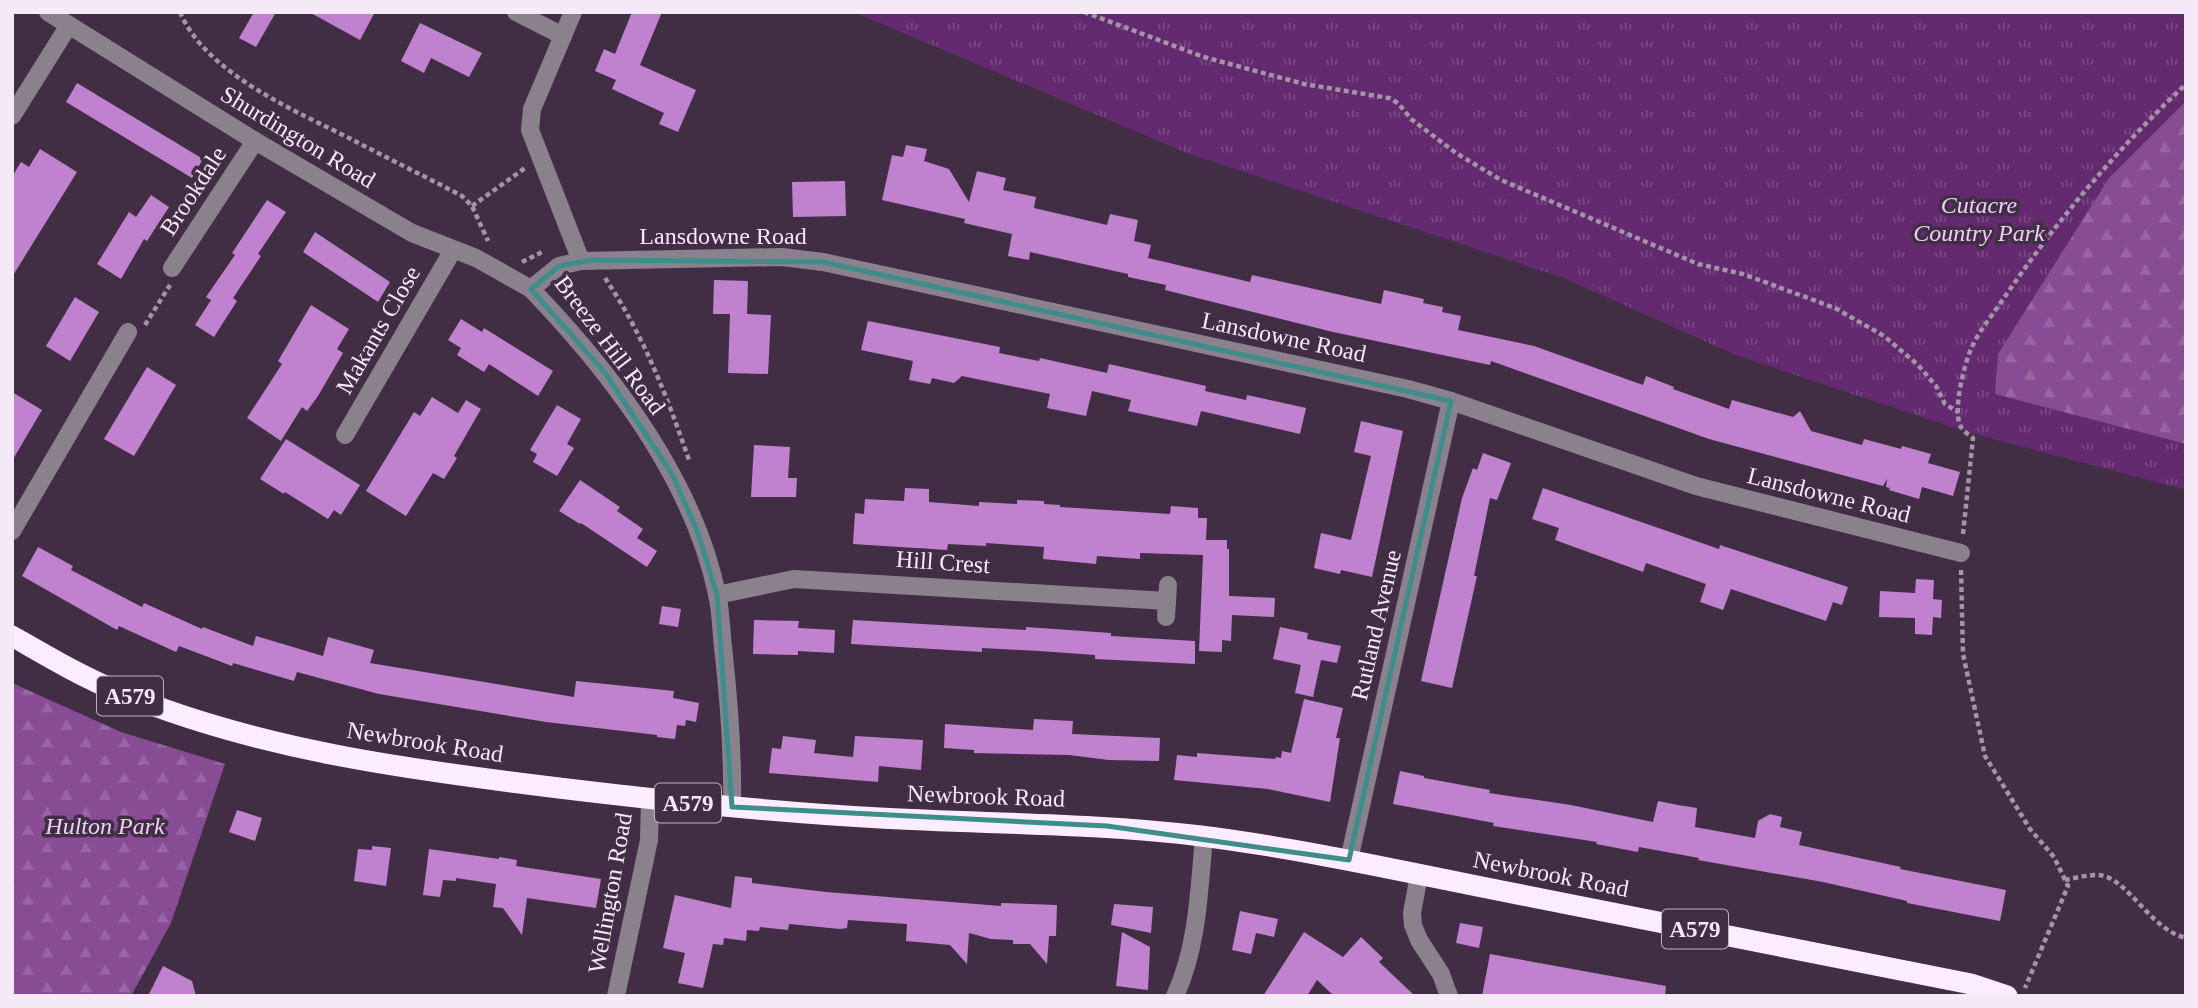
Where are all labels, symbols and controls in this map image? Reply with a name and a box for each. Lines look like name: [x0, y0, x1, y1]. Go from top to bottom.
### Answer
street label: Shurdington Road: [216, 81, 380, 193]
street label: Brookdale: [155, 142, 231, 240]
park label: Cutacre Country Park: [1913, 192, 2045, 246]
street label: Lansdowne Road: [639, 223, 807, 249]
street label: Makants Close: [331, 261, 425, 399]
street label: Breeze Hill Road: [549, 271, 671, 419]
street label: Lansdowne Road: [1199, 307, 1369, 367]
street label: Lansdowne Road: [1745, 462, 1913, 528]
street label: Hill Crest: [895, 546, 991, 578]
street label: Rutland Avenue: [1346, 547, 1406, 703]
road number: A579: [97, 676, 163, 716]
street label: Newbrook Road: [345, 717, 505, 767]
street label: Newbrook Road: [907, 780, 1065, 812]
road number: A579: [655, 783, 721, 822]
street label: Wellington Road: [583, 811, 637, 975]
park label: Hulton Park: [44, 813, 165, 839]
street label: Newbrook Road: [1471, 846, 1631, 902]
road number: A579: [1662, 910, 1728, 948]

